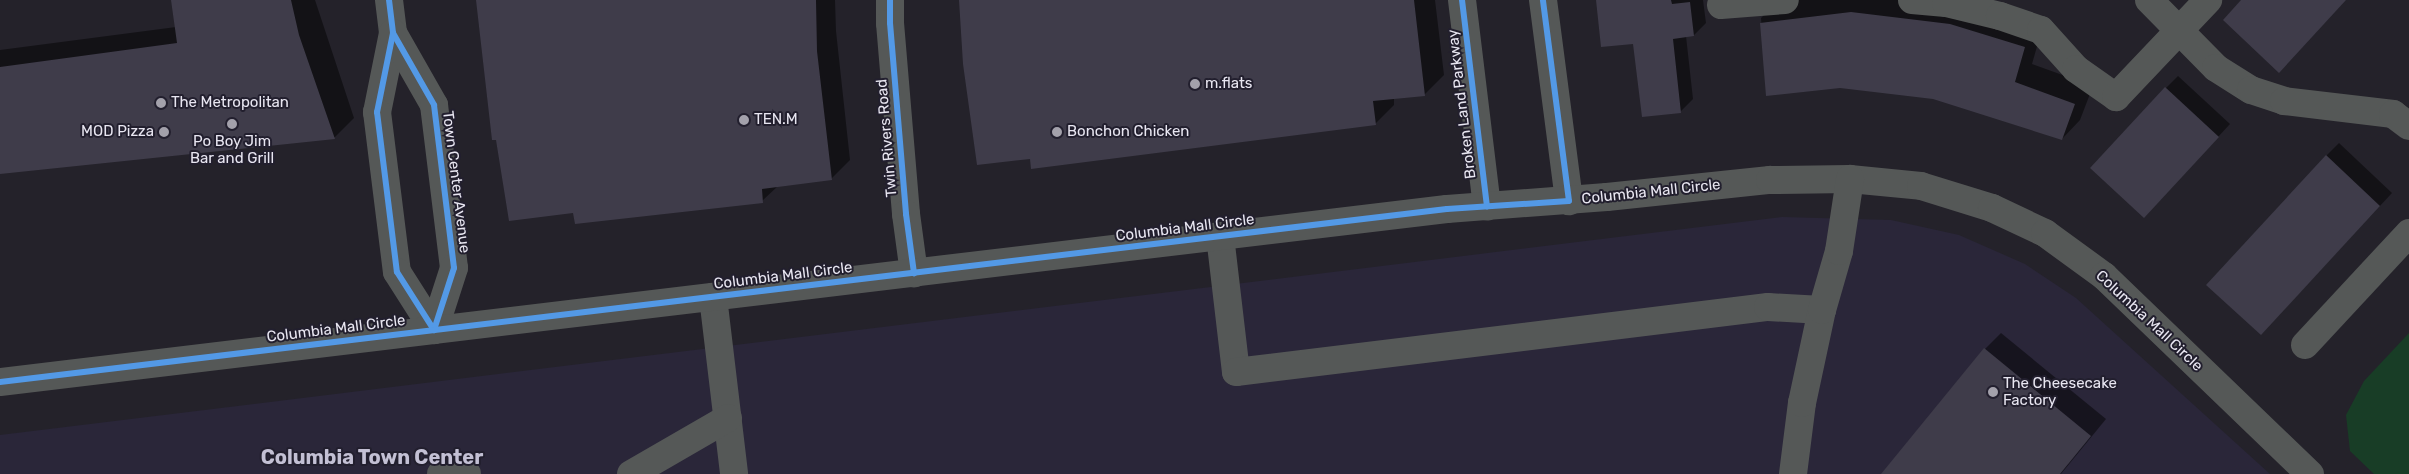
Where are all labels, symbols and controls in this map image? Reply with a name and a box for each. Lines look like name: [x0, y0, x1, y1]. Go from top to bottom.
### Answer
street label: Broken Land Parkway: [1444, 28, 1480, 180]
place label: m.flats: [1205, 75, 1252, 93]
street label: Twin Rivers Road: [873, 78, 901, 198]
marker: m.flats: [1189, 78, 1201, 90]
place label: The Metropolitan: [171, 94, 289, 112]
marker: The Metropolitan: [155, 97, 167, 109]
street label: Town Center Avenue: [438, 109, 474, 255]
place label: TEN.M: [754, 111, 798, 129]
marker: TEN.M: [738, 114, 750, 126]
marker: Po Boy Jim Bar and Grill: [226, 118, 238, 130]
place label: MOD Pizza: [81, 123, 154, 141]
place label: Bonchon Chicken: [1067, 123, 1189, 141]
marker: MOD Pizza: [158, 126, 170, 138]
marker: Bonchon Chicken: [1051, 126, 1063, 138]
place label: Po Boy Jim Bar and Grill: [190, 132, 274, 167]
street label: Columbia Mall Circle: [1581, 176, 1721, 208]
street label: Columbia Mall Circle: [1115, 211, 1255, 245]
street label: Columbia Mall Circle: [713, 259, 853, 293]
street label: Columbia Mall Circle: [2092, 267, 2206, 375]
street label: Columbia Mall Circle: [266, 312, 406, 346]
place label: The Cheesecake Factory: [2003, 374, 2117, 409]
marker: The Cheesecake Factory: [1987, 386, 1999, 398]
district label: Columbia Town Center: [260, 445, 484, 469]

